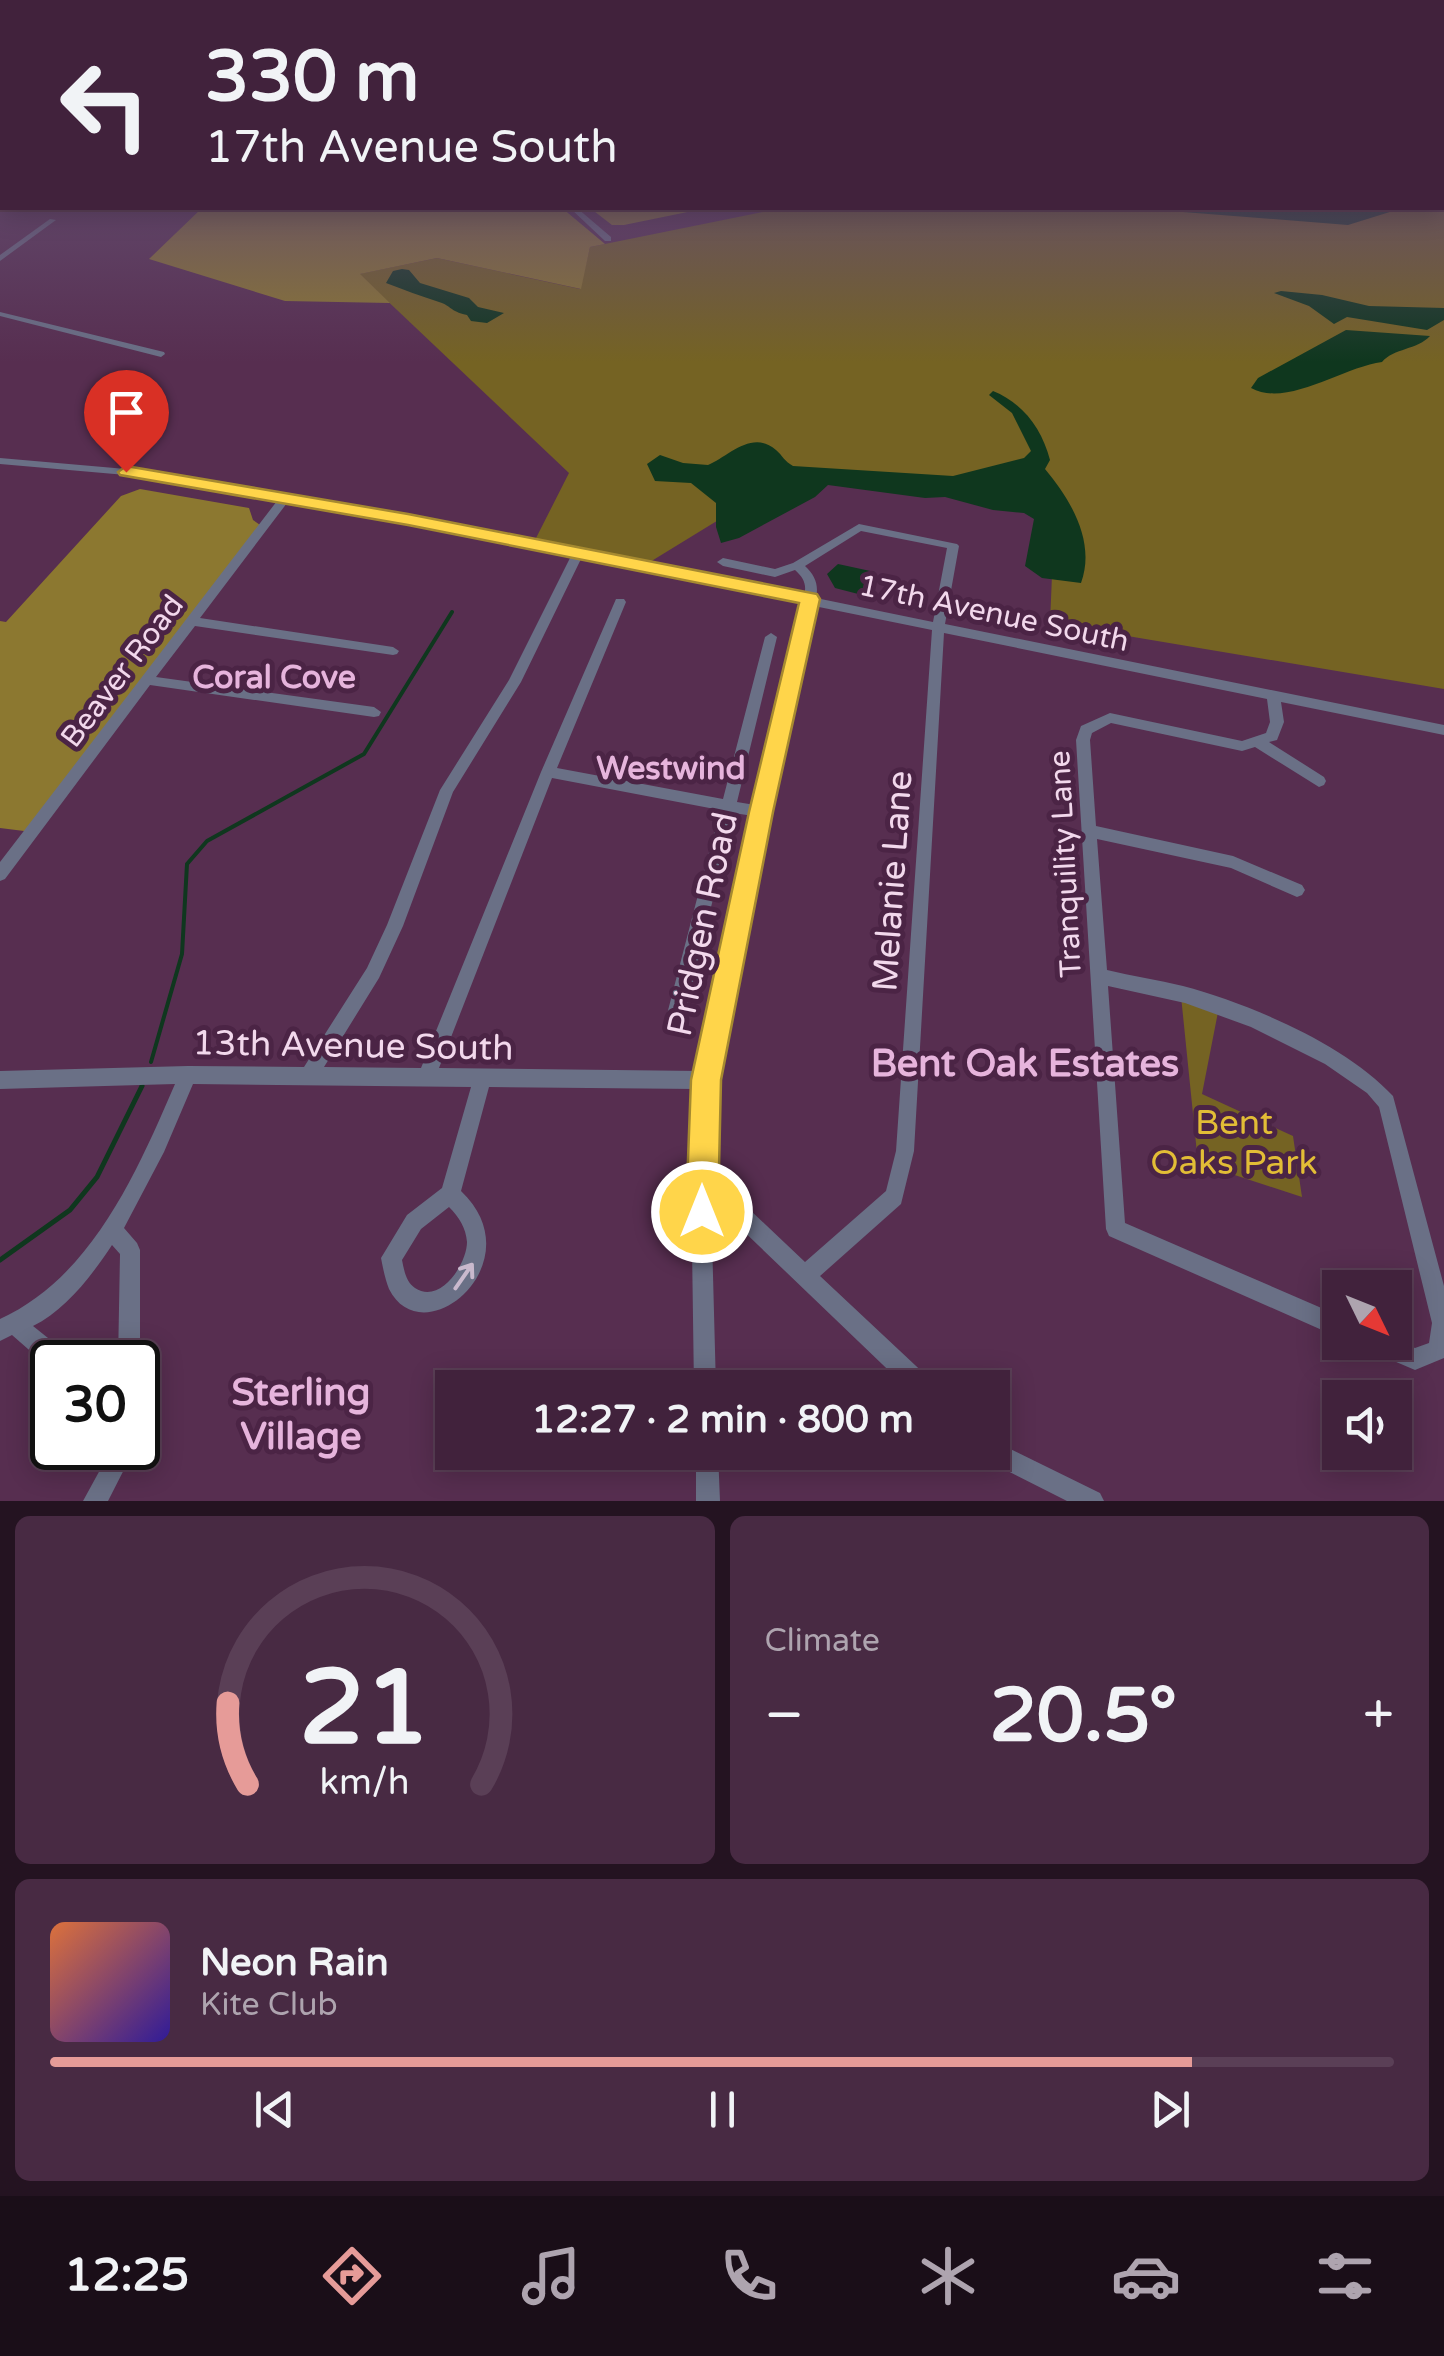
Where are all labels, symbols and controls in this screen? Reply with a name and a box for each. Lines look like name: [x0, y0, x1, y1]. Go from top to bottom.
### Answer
text: 330 m: [205, 36, 419, 120]
icon: left: [40, 40, 170, 170]
text: 17th Avenue South: [205, 121, 618, 175]
pin: [84, 370, 169, 473]
icon: arrive: [99, 385, 154, 440]
street label: 17th Avenue South: [856, 567, 1132, 660]
street label: Beaver Road: [53, 588, 192, 755]
district label: Coral Cove: [192, 659, 356, 697]
district label: Westwind: [596, 750, 746, 788]
street label: Tranquility Lane: [1041, 750, 1090, 978]
street label: Melanie Lane: [864, 769, 922, 993]
street label: Pridgen Road: [659, 808, 747, 1040]
street label: 13th Avenue South: [192, 1022, 514, 1070]
district label: Bent Oak Estates: [871, 1041, 1179, 1087]
park label: Bent Oaks Park: [1150, 1102, 1318, 1184]
position arrow: [650, 1160, 754, 1264]
one-way arrow: [453, 1263, 474, 1291]
north arrow: [1322, 1270, 1412, 1360]
map controls: [1322, 1270, 1412, 1470]
speed limit sign: 30: [30, 1340, 160, 1470]
district label: Sterling Village: [232, 1370, 370, 1460]
button: sound: [1322, 1380, 1412, 1470]
text: 12:27 · 2 min · 800 m: [531, 1397, 914, 1443]
text: Climate: [765, 1622, 880, 1660]
text: 21: [299, 1647, 430, 1772]
text: 20.5°: [990, 1671, 1177, 1761]
text: −: [765, 1683, 804, 1749]
text: +: [1363, 1683, 1394, 1749]
text: km/h: [320, 1761, 410, 1804]
text: Neon Rain: [200, 1940, 389, 1986]
text: Kite Club: [200, 1986, 338, 2024]
icon: previous: [247, 2082, 302, 2137]
icon: pause: [695, 2082, 750, 2137]
icon: next: [1143, 2082, 1198, 2137]
icon: directions: [317, 2241, 387, 2311]
icon: music: [516, 2241, 586, 2311]
icon: phone: [714, 2241, 784, 2311]
icon: climate: [913, 2241, 983, 2311]
icon: car: [1111, 2241, 1181, 2311]
icon: filters: [1310, 2241, 1380, 2311]
text: 12:25: [64, 2249, 189, 2303]

